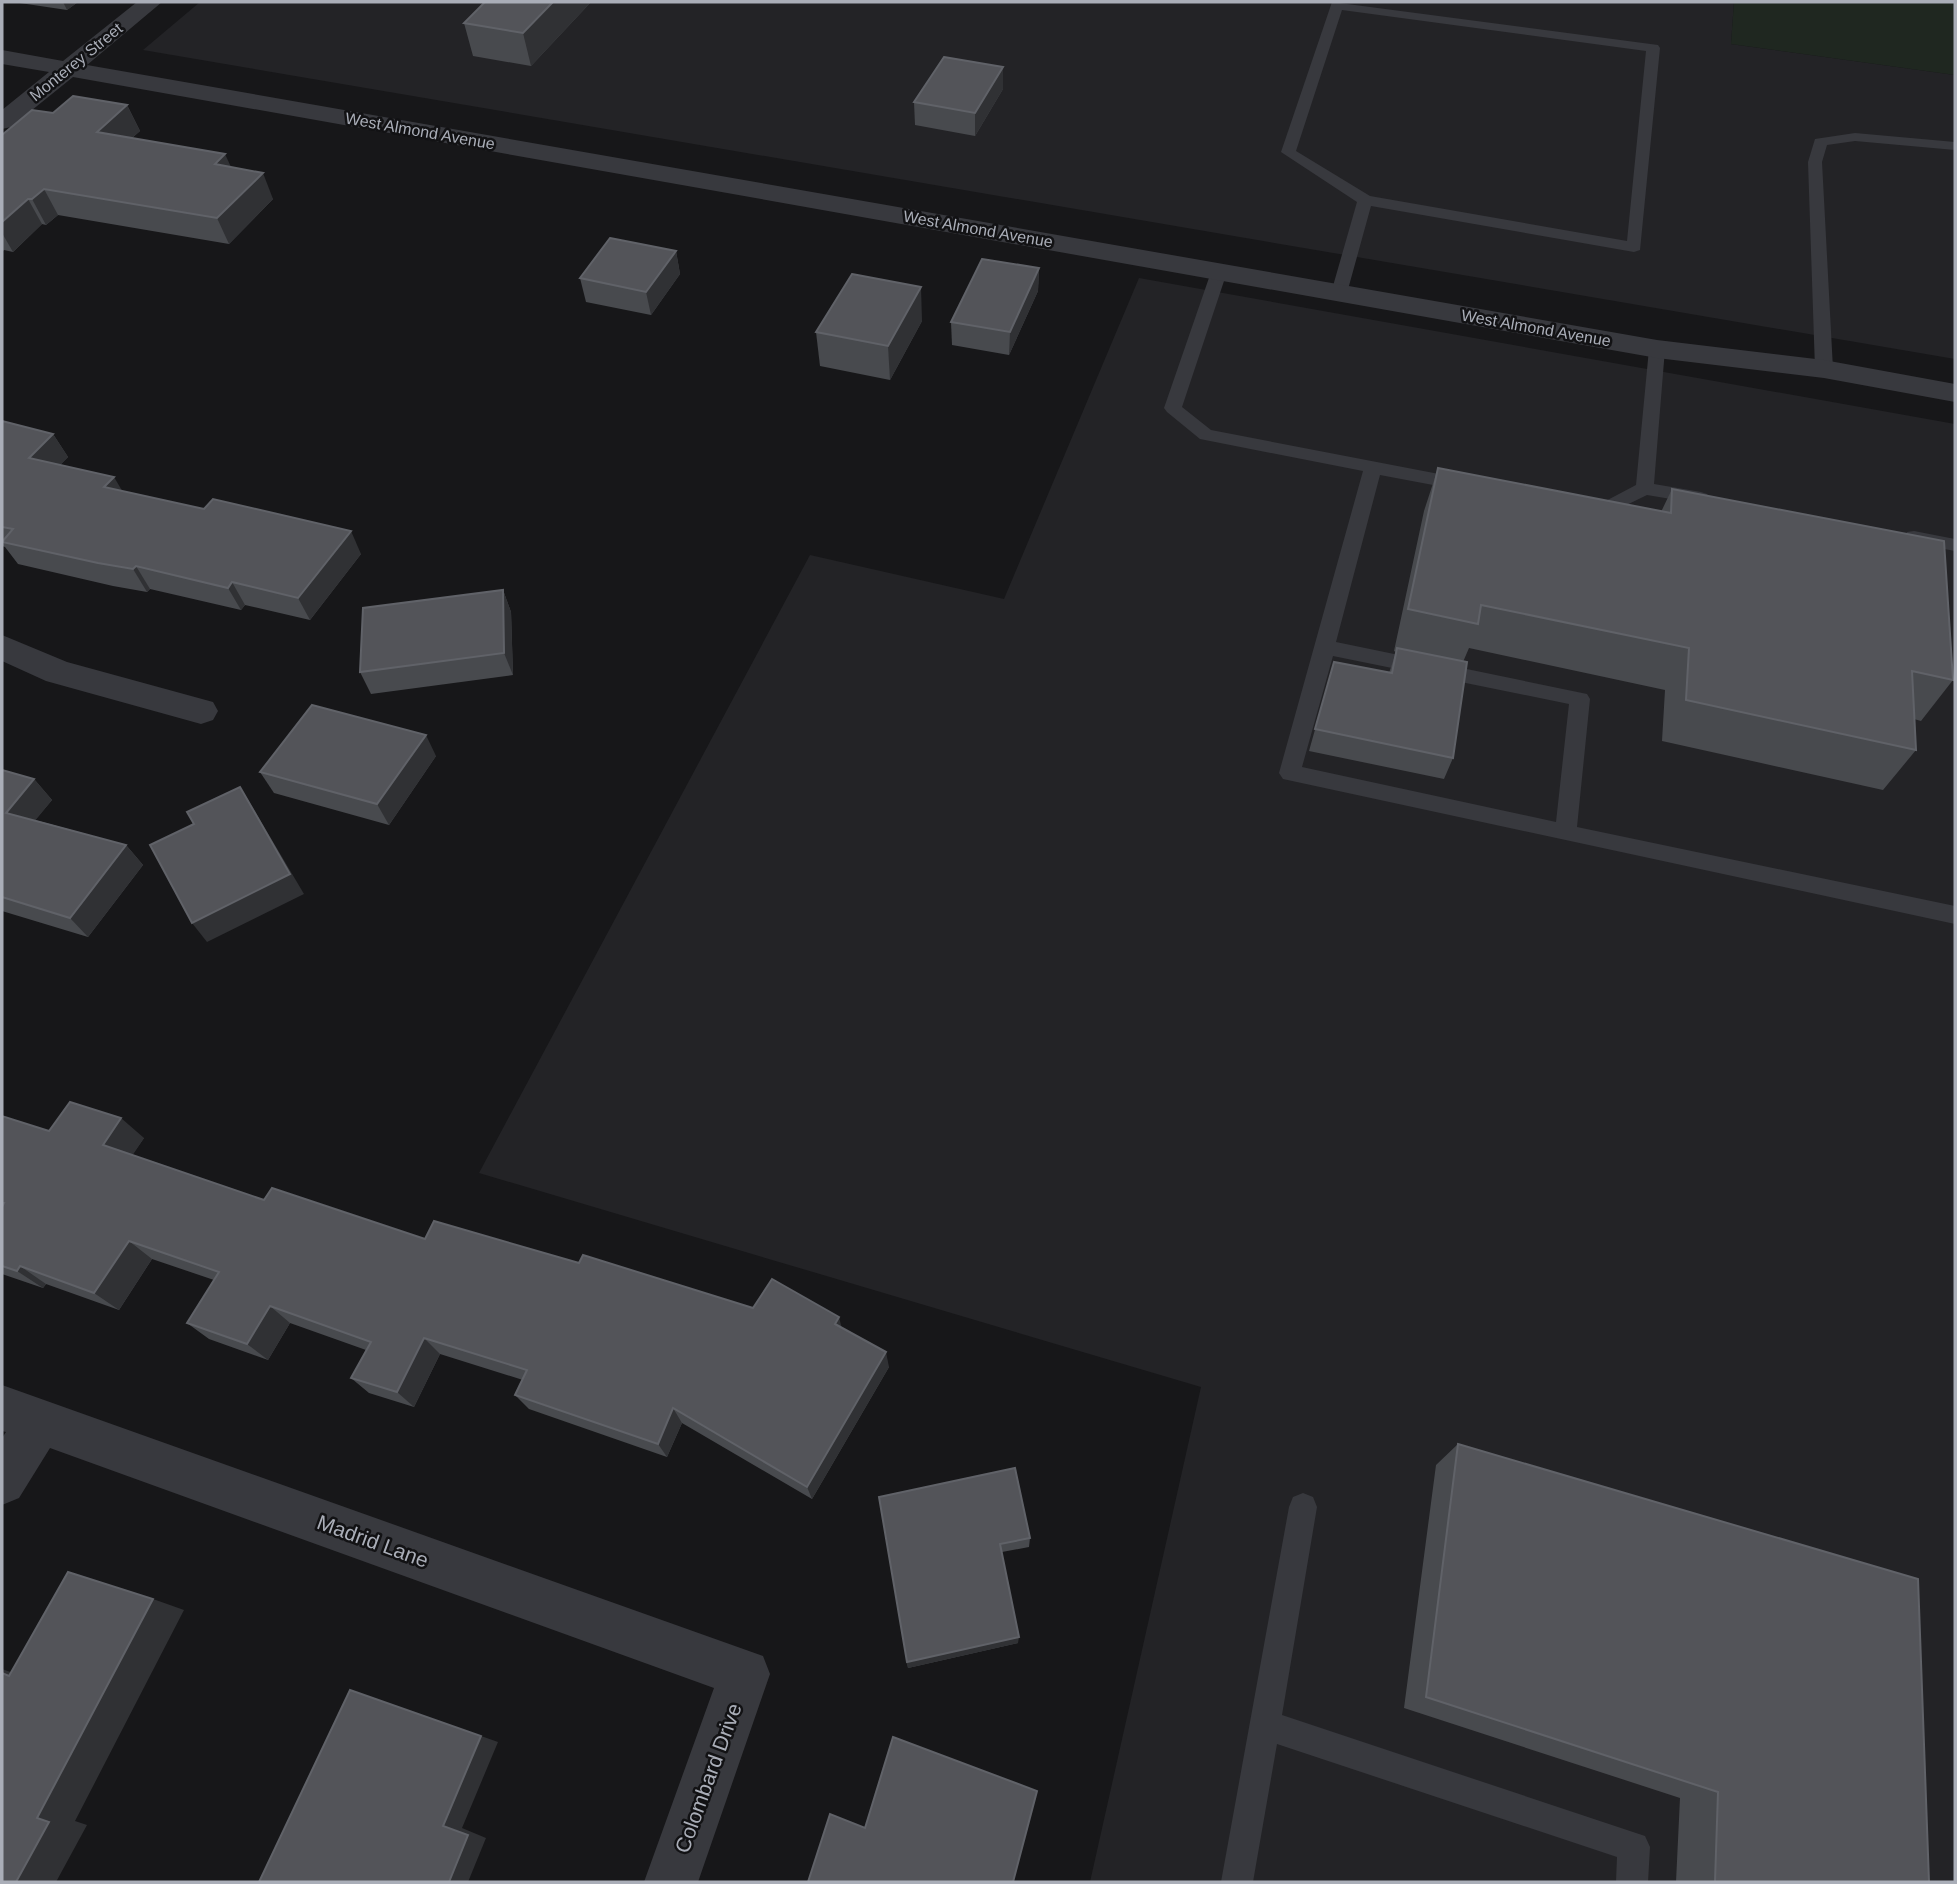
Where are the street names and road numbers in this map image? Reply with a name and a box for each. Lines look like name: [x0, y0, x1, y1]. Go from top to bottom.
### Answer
street label: Monterey Street: [26, 19, 126, 104]
street label: West Almond Avenue: [344, 109, 496, 153]
street label: West Almond Avenue: [902, 207, 1054, 251]
street label: West Almond Avenue: [1460, 306, 1612, 350]
street label: Madrid Lane: [314, 1510, 432, 1572]
street label: Colombard Drive: [670, 1700, 746, 1856]

